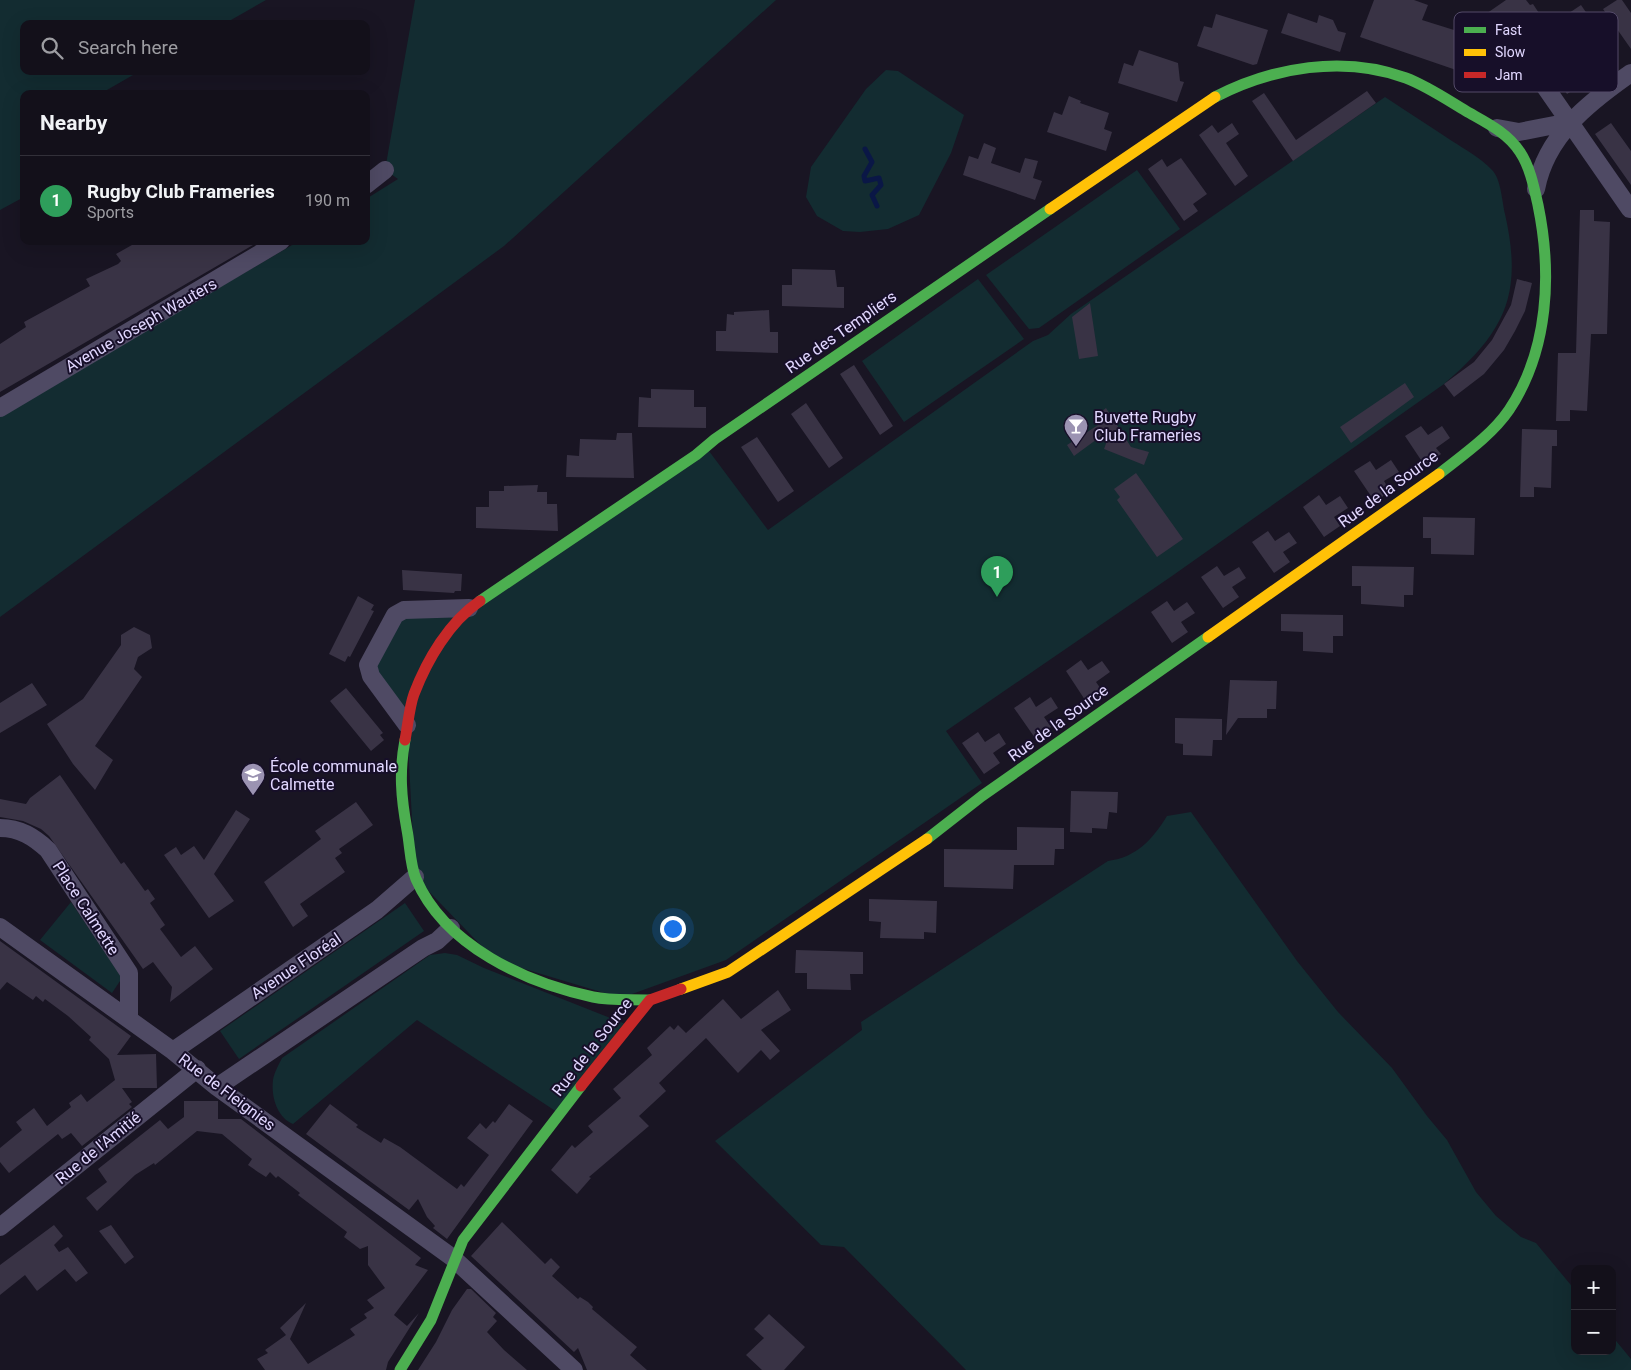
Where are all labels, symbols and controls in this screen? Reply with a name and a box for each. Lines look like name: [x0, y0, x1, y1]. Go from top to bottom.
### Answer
legend: [1454, 12, 1618, 92]
search box: [20, 20, 370, 75]
text: Fast: [1495, 22, 1522, 38]
icon: search: [38, 34, 66, 62]
text: Search here: [78, 36, 178, 59]
text: Slow: [1495, 44, 1526, 60]
text: Jam: [1495, 67, 1523, 83]
text: Nearby: [40, 111, 107, 135]
text: Rugby Club Frameries: [87, 180, 275, 203]
text: 1: [51, 191, 61, 210]
text: 190 m: [305, 191, 350, 210]
text: Sports: [87, 203, 134, 222]
street label: Avenue Joseph Wauters: [62, 274, 220, 376]
street label: Rue des Templiers: [782, 287, 900, 377]
place label: Buvette Rugby Club Frameries: [1094, 408, 1201, 445]
bar icon: Buvette Rugby Club Frameries: [1063, 413, 1089, 447]
street label: Rue de la Source: [1334, 446, 1442, 532]
pin: 1: [981, 556, 1013, 597]
street label: Rue de la Source: [1004, 680, 1112, 766]
place label: École communale Calmette: [270, 757, 397, 794]
school or university icon: École communale Calmette: [240, 762, 266, 796]
street label: Place Calmette: [49, 858, 123, 958]
your location: [660, 916, 686, 942]
street label: Avenue Floréal: [247, 929, 345, 1003]
street label: Rue de la Source: [548, 994, 636, 1100]
street label: Rue de Fleignies: [175, 1049, 279, 1135]
street label: Rue de l'Amitié: [51, 1108, 145, 1188]
map controls: [1571, 1265, 1616, 1355]
button: +: [1571, 1265, 1616, 1310]
button: −: [1571, 1310, 1616, 1355]

